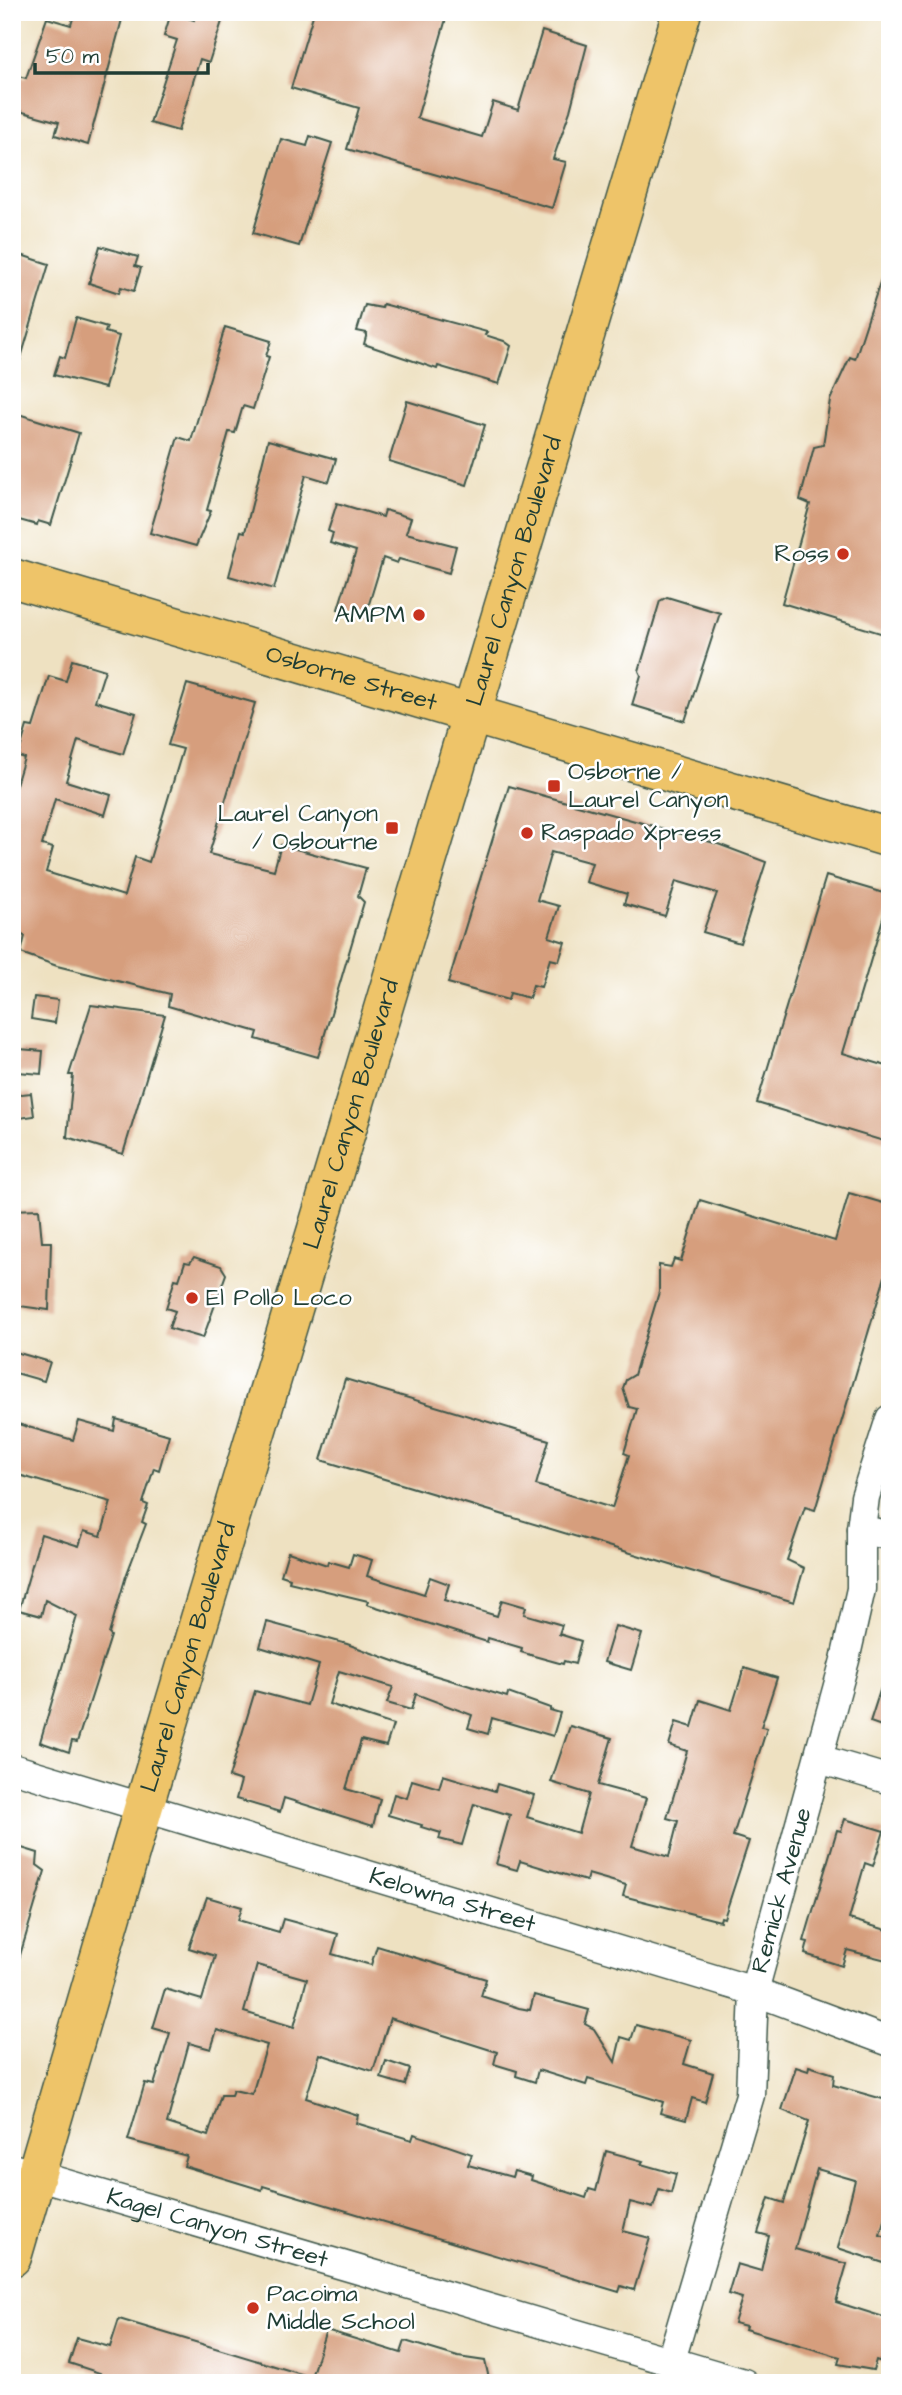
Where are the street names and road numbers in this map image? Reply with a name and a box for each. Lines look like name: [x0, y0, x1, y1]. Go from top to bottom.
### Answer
street label: Laurel Canyon Boulevard: [458, 432, 571, 710]
street label: Osborne Street: [262, 637, 441, 720]
street label: Laurel Canyon Boulevard: [295, 975, 408, 1253]
street label: Laurel Canyon Boulevard: [132, 1518, 245, 1796]
street label: Remick Avenue: [743, 1804, 821, 1977]
street label: Kelowna Street: [365, 1859, 540, 1942]
street label: Kagel Canyon Street: [103, 2180, 332, 2277]

